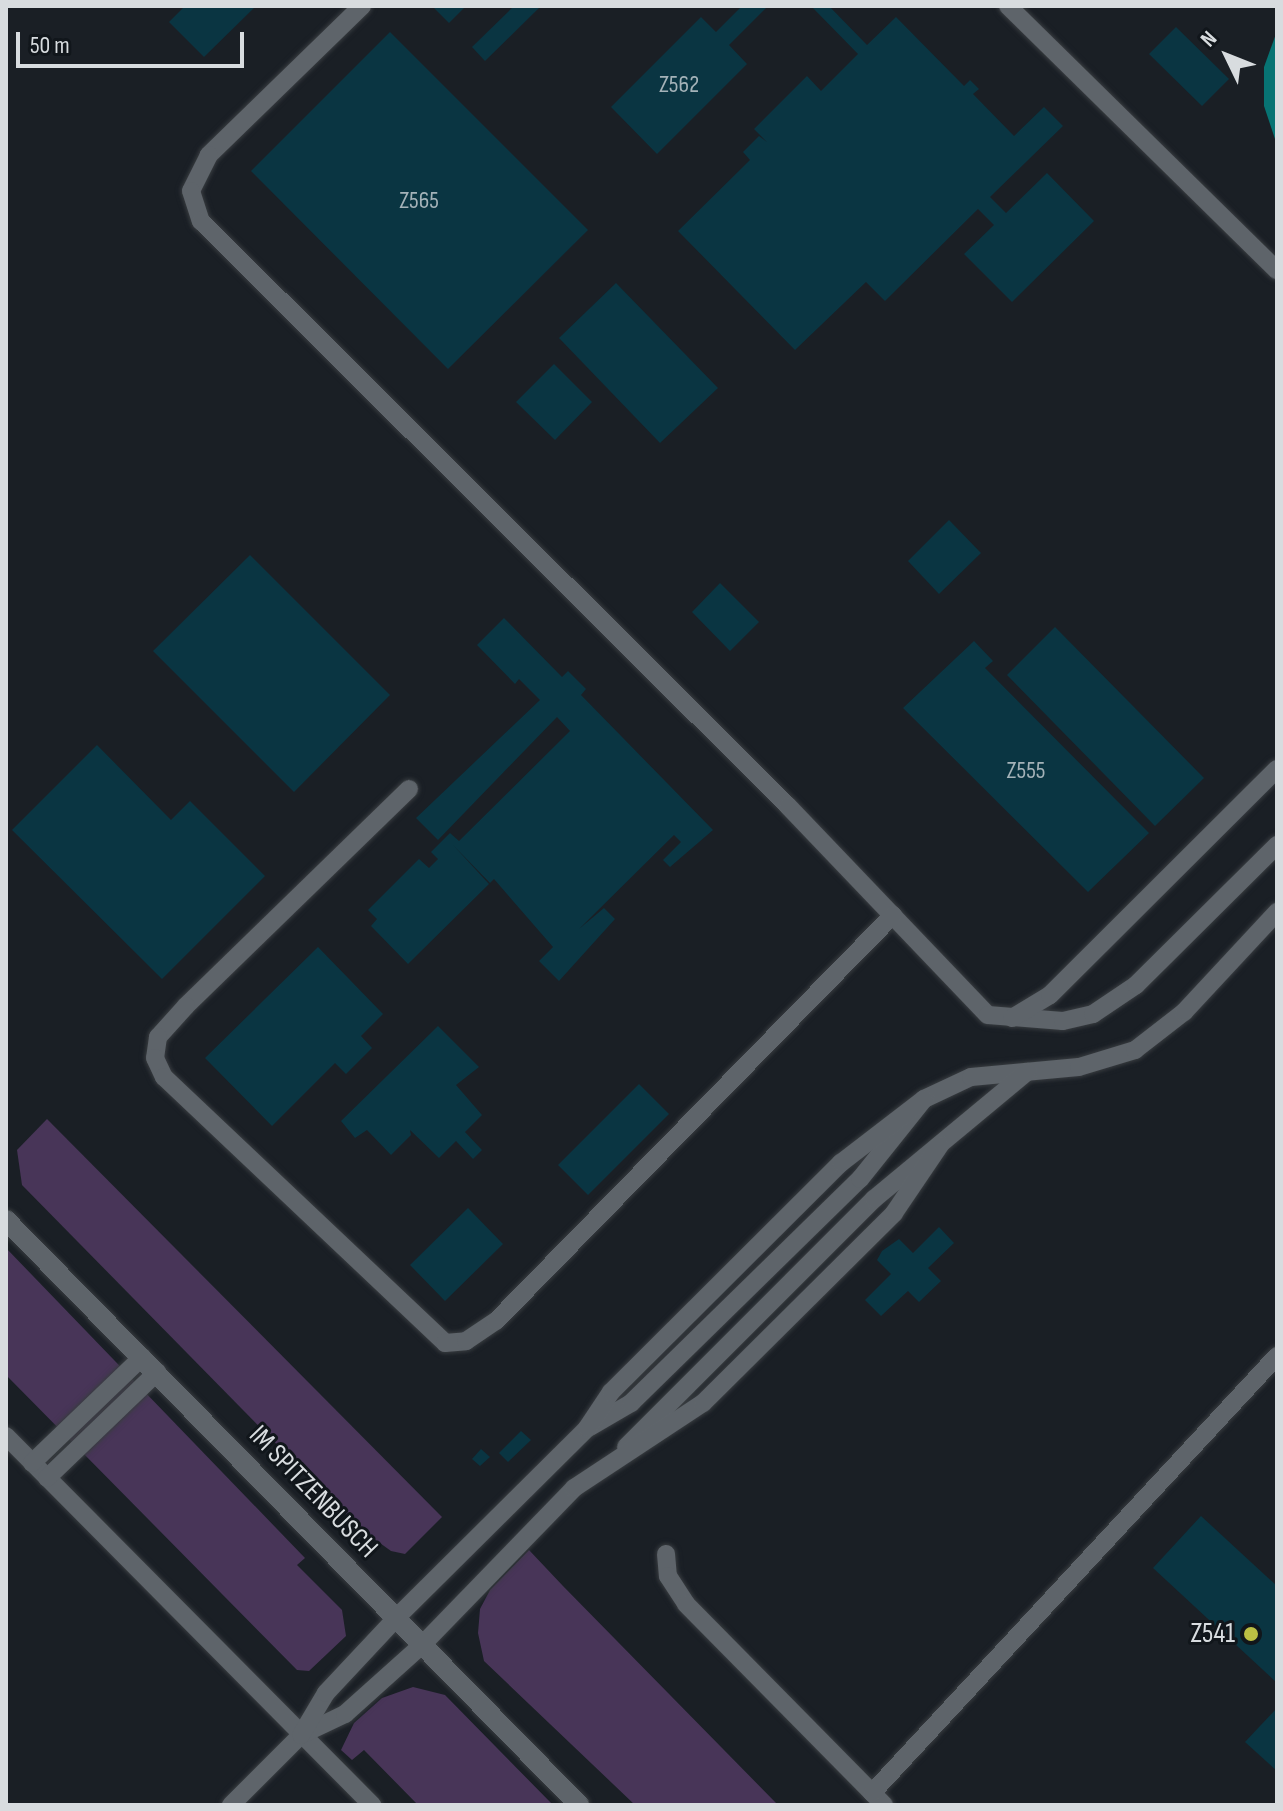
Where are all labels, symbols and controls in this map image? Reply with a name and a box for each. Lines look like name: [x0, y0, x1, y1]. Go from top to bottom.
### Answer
scale bar: [20, 16, 248, 66]
north arrow: [1187, 16, 1267, 96]
text: N: [1195, 26, 1223, 53]
text: 50 m: [30, 31, 70, 60]
house number: Z562: [659, 71, 699, 99]
house number: Z565: [399, 187, 439, 215]
house number: Z555: [1007, 757, 1045, 785]
street label: IM SPITZENBUSCH: [242, 1419, 384, 1565]
place label: Z541: [1190, 1617, 1235, 1651]
marker: Z541: [1242, 1625, 1260, 1643]

